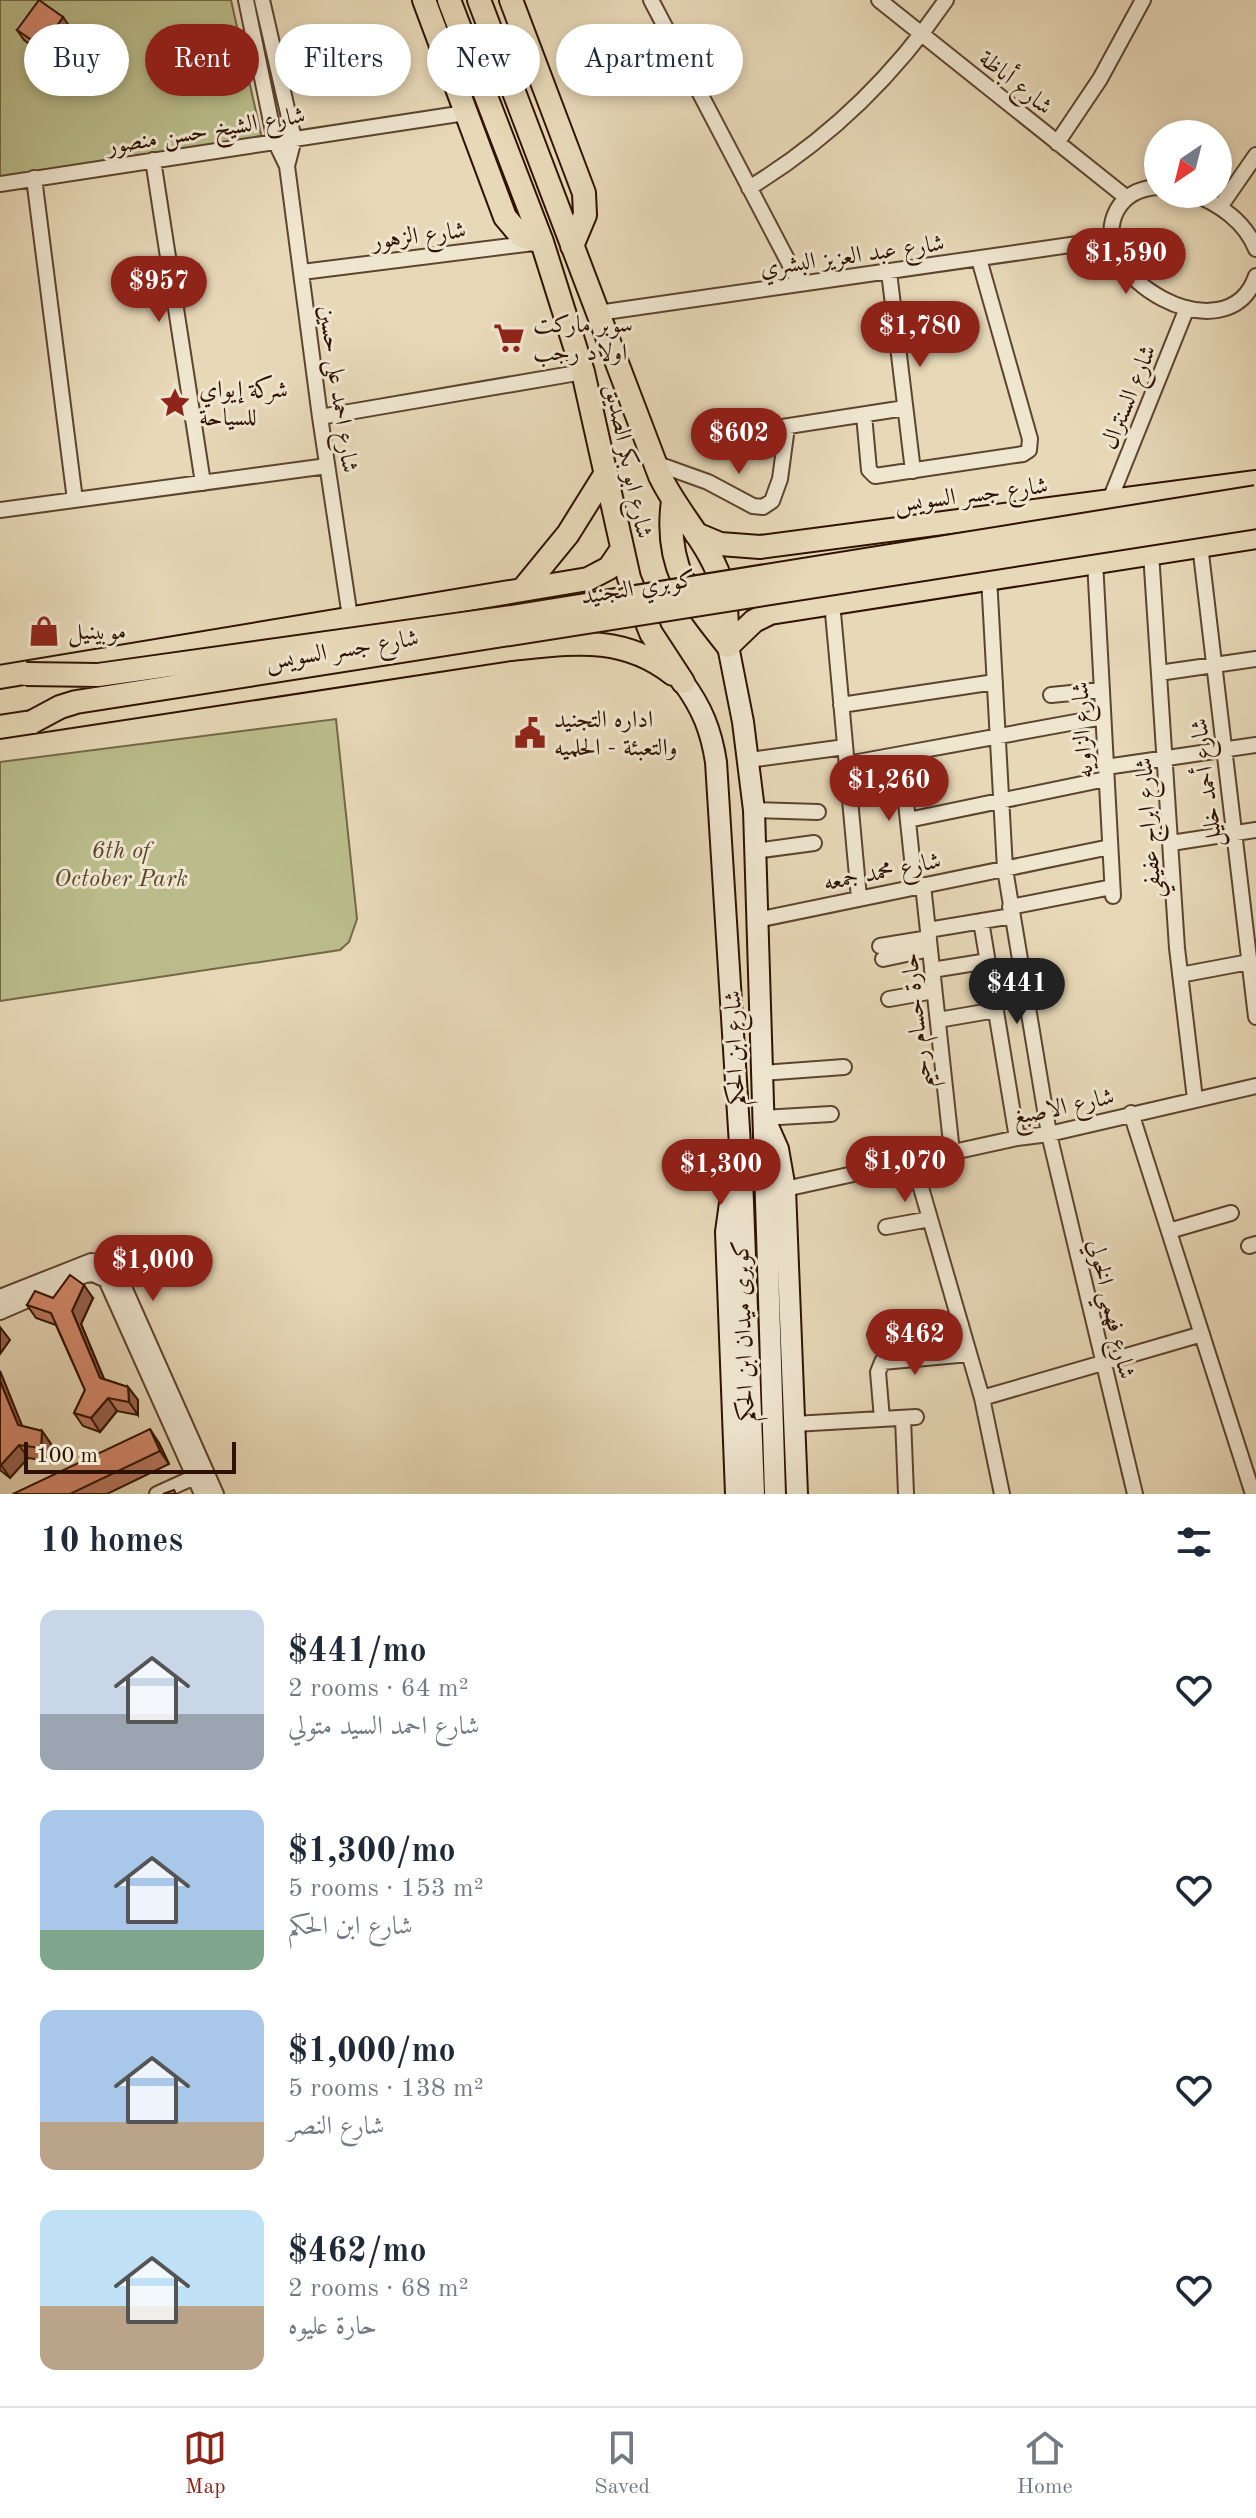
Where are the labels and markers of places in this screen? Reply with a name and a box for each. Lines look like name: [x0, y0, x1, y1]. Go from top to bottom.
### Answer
pin: $1,590: [1061, 228, 1191, 296]
pin: $957: [112, 256, 206, 324]
pin: $1,780: [855, 301, 985, 369]
place label: سوبر ماركت اولاد رجب: [533, 313, 633, 368]
supermarket icon: سوبر ماركت اولاد رجب: [492, 321, 526, 355]
place label: شركة إيواي للسياحة: [199, 374, 288, 431]
place icon: شركة إيواي للسياحة: [158, 386, 192, 420]
pin: $602: [692, 408, 786, 476]
shop icon: موبينيل: [27, 614, 61, 648]
place label: موبينيل: [68, 621, 126, 648]
place label: اداره التجنيد والتعبئة - الحلميه: [554, 709, 677, 761]
public building icon: اداره التجنيد والتعبئة - الحلميه: [513, 716, 547, 750]
pin: $1,260: [824, 755, 954, 823]
pin: $441: [970, 958, 1064, 1026]
pin: $1,070: [840, 1136, 970, 1204]
pin: $1,300: [656, 1139, 786, 1207]
pin: $1,000: [88, 1235, 218, 1303]
pin: $462: [868, 1309, 962, 1377]

